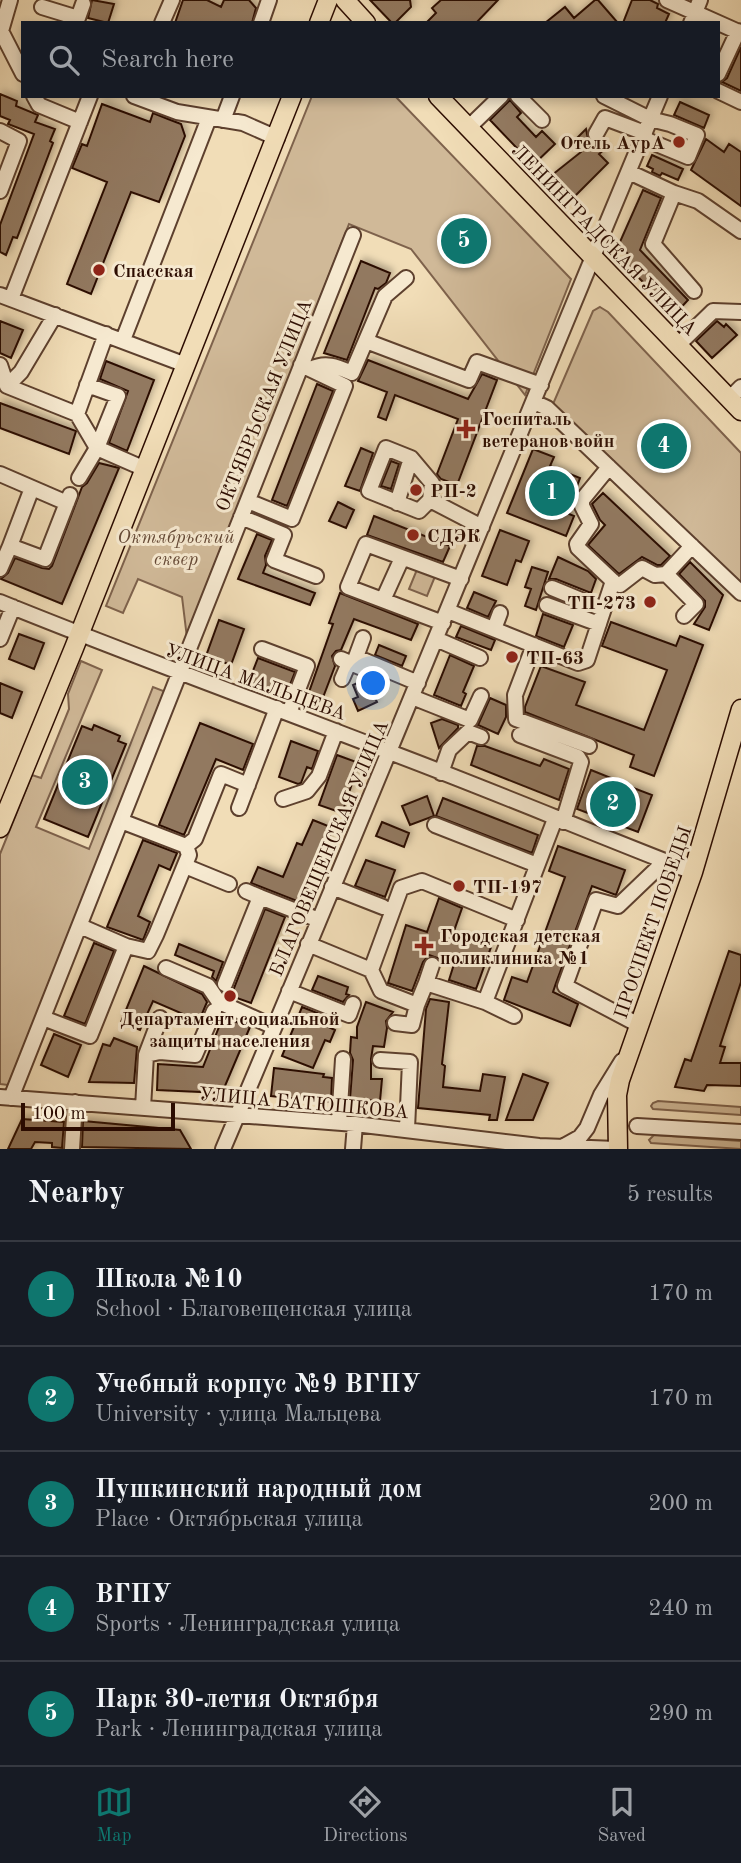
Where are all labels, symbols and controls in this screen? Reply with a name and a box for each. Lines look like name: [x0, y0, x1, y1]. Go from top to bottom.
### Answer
search box: [21, 21, 720, 98]
icon: search: [45, 41, 83, 79]
text: Search here: [101, 47, 234, 73]
marker: Отель АурА: [671, 134, 687, 150]
place label: Отель АурА: [560, 135, 665, 154]
street label: ЛЕНИНГРАДСКАЯ УЛИЦА: [507, 142, 700, 340]
pin: 5: [441, 215, 487, 267]
marker: Спасская: [91, 262, 107, 278]
place label: Спасская: [113, 263, 194, 282]
street label: ОКТЯБРЬСКАЯ УЛИЦА: [214, 297, 317, 515]
place label: Госпиталь ветеранов войн: [482, 411, 614, 452]
marker: Госпиталь ветеранов войн: [456, 419, 476, 439]
pin: 4: [641, 420, 687, 472]
pin: 1: [529, 467, 575, 519]
marker: РП-2: [408, 482, 424, 498]
place label: РП-2: [430, 483, 477, 502]
marker: СДЭК: [405, 527, 421, 543]
park label: Октябрьский сквер: [117, 528, 235, 570]
place label: СДЭК: [427, 528, 480, 547]
marker: ТП-273: [642, 594, 658, 610]
place label: ТП-273: [567, 595, 636, 614]
street label: УЛИЦА МАЛЬЦЕВА: [162, 642, 349, 725]
marker: ТП-63: [504, 649, 520, 665]
place label: ТП-63: [526, 650, 584, 669]
your location: [356, 666, 390, 700]
street label: БЛАГОВЕЩЕНСКАЯ УЛИЦА: [268, 718, 393, 980]
pin: 3: [62, 756, 108, 808]
pin: 2: [590, 778, 636, 830]
street label: ПРОСПЕКТ ПОБЕДЫ: [612, 824, 696, 1022]
marker: ТП-197: [451, 878, 467, 894]
place label: ТП-197: [473, 879, 542, 898]
place label: Городская детская поликлиника №1: [440, 928, 601, 969]
marker: Городская детская поликлиника №1: [414, 936, 434, 956]
marker: Департамент социальной защиты населения: [222, 988, 238, 1004]
place label: Департамент социальной защиты населения: [120, 1011, 340, 1052]
street label: УЛИЦА БАТЮШКОВА: [198, 1086, 410, 1123]
scale bar: [21, 1100, 175, 1132]
text: 100 m: [32, 1105, 85, 1124]
text: Nearby: [28, 1179, 125, 1209]
text: 5 results: [627, 1183, 713, 1206]
text: Школа №10: [95, 1267, 242, 1293]
text: 1: [44, 1282, 58, 1305]
text: 170 m: [648, 1282, 713, 1305]
text: School · Благовещенская улица: [95, 1298, 412, 1321]
text: Учебный корпус №9 ВГПУ: [95, 1372, 421, 1398]
text: 2: [44, 1387, 58, 1410]
text: 170 m: [648, 1387, 713, 1410]
text: University · улица Мальцева: [95, 1403, 381, 1426]
text: Пушкинский народный дом: [95, 1477, 422, 1503]
text: 3: [44, 1492, 58, 1515]
text: 200 m: [648, 1492, 713, 1515]
text: Place · Октябрьская улица: [95, 1508, 363, 1531]
text: ВГПУ: [95, 1582, 172, 1608]
text: 4: [44, 1597, 58, 1620]
text: 240 m: [648, 1597, 713, 1620]
text: Sports · Ленинградская улица: [95, 1613, 400, 1636]
text: Парк 30-летия Октября: [95, 1687, 379, 1713]
text: 5: [44, 1702, 58, 1725]
text: 290 m: [648, 1702, 713, 1725]
text: Park · Ленинградская улица: [95, 1718, 383, 1741]
tab: Map: [95, 1783, 133, 1848]
tab: Directions: [323, 1783, 408, 1848]
tab: Saved: [598, 1783, 646, 1848]

